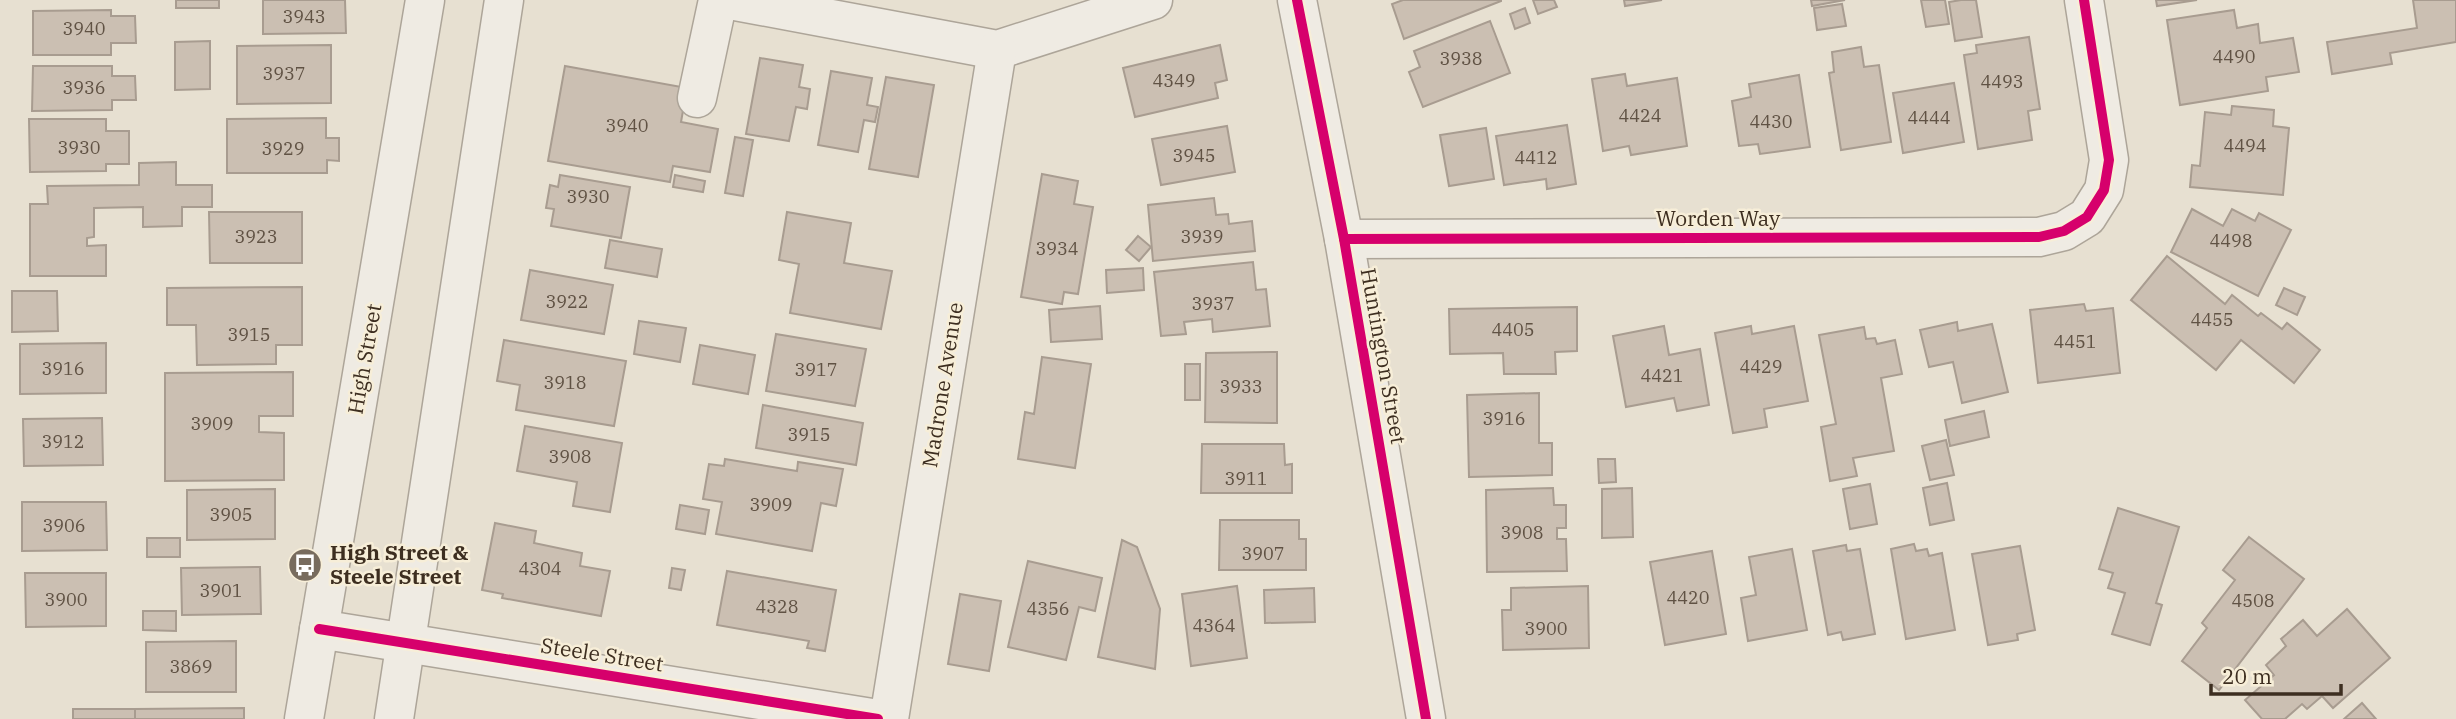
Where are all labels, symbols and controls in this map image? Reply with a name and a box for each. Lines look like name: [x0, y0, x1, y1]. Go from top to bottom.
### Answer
house number: 3943: [282, 5, 326, 28]
house number: 3940: [62, 17, 106, 40]
house number: 4490: [2212, 45, 2256, 68]
house number: 3938: [1439, 47, 1483, 70]
house number: 3937: [262, 62, 306, 85]
house number: 4349: [1152, 69, 1196, 92]
house number: 4493: [1980, 70, 2024, 93]
house number: 3936: [62, 76, 106, 99]
house number: 4424: [1618, 104, 1662, 127]
house number: 4444: [1907, 106, 1951, 129]
house number: 4430: [1749, 110, 1793, 133]
house number: 3940: [605, 114, 649, 137]
house number: 4494: [2223, 134, 2267, 157]
house number: 3930: [57, 136, 101, 159]
house number: 3929: [261, 137, 305, 160]
house number: 3945: [1172, 144, 1216, 167]
house number: 4412: [1514, 146, 1558, 169]
house number: 3930: [566, 185, 610, 208]
street label: Worden Way: [1656, 204, 1781, 232]
house number: 3923: [234, 225, 278, 248]
house number: 3939: [1180, 225, 1224, 248]
house number: 4498: [2209, 229, 2253, 252]
house number: 3934: [1035, 237, 1079, 260]
street label: Huntington Street: [1355, 266, 1413, 446]
house number: 3922: [545, 290, 589, 313]
house number: 3937: [1191, 292, 1235, 315]
street label: Madrone Avenue: [915, 300, 969, 470]
street label: High Street: [341, 301, 387, 416]
house number: 4455: [2190, 308, 2234, 331]
house number: 4405: [1491, 318, 1535, 341]
house number: 3915: [227, 323, 271, 346]
house number: 4451: [2053, 330, 2097, 353]
house number: 4429: [1739, 355, 1783, 378]
house number: 3916: [41, 357, 85, 380]
house number: 3917: [794, 358, 838, 381]
house number: 4421: [1640, 364, 1684, 387]
house number: 3918: [543, 371, 587, 394]
house number: 3933: [1219, 375, 1263, 398]
house number: 3916: [1482, 407, 1526, 430]
house number: 3909: [190, 412, 234, 435]
house number: 3915: [787, 423, 831, 446]
house number: 3912: [41, 430, 85, 453]
house number: 3908: [548, 445, 592, 468]
house number: 3911: [1224, 467, 1268, 490]
house number: 3909: [749, 493, 793, 516]
house number: 3905: [209, 503, 253, 526]
house number: 3906: [42, 514, 86, 537]
house number: 3908: [1500, 521, 1544, 544]
place label: High Street & Steele Street: [330, 538, 469, 590]
house number: 3907: [1241, 542, 1285, 565]
bus stop icon: High Street & Steele Street: [286, 546, 324, 584]
house number: 4304: [518, 557, 562, 580]
house number: 3901: [199, 579, 243, 602]
house number: 4420: [1666, 586, 1710, 609]
house number: 3900: [44, 588, 88, 611]
house number: 4508: [2231, 589, 2275, 612]
house number: 4328: [755, 595, 799, 618]
house number: 4356: [1026, 597, 1070, 620]
house number: 4364: [1192, 614, 1236, 637]
house number: 3900: [1524, 617, 1568, 640]
street label: Steele Street: [539, 631, 665, 678]
scale bar: [2211, 652, 2340, 696]
house number: 3869: [169, 655, 213, 678]
text: 20 m: [2222, 662, 2272, 690]

